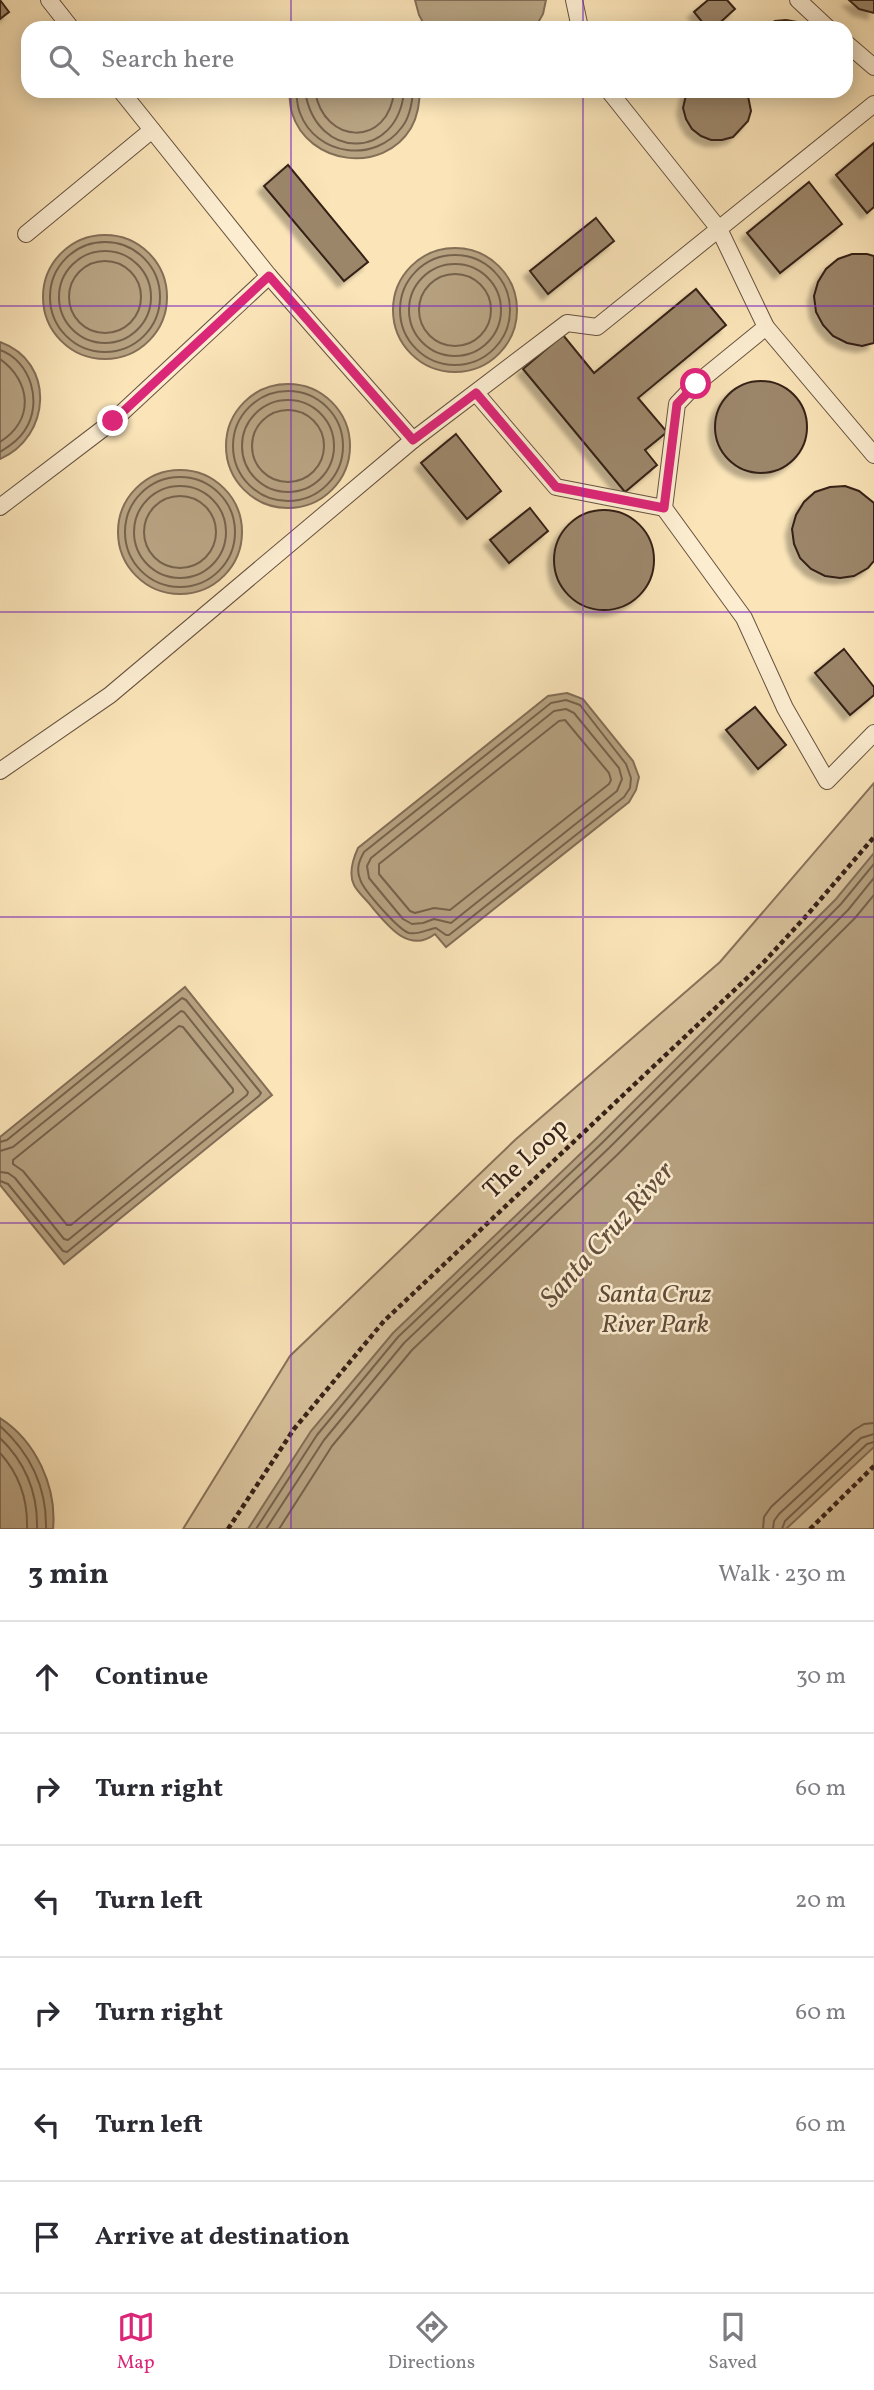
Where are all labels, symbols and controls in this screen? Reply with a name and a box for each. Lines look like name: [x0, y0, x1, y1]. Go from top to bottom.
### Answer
search box: [21, 21, 853, 98]
icon: search: [45, 41, 83, 79]
text: Search here: [101, 42, 234, 78]
route start: [680, 368, 711, 399]
route end: [97, 405, 128, 436]
street label: The Loop: [475, 1110, 577, 1208]
water label: Santa Cruz River: [532, 1153, 685, 1317]
park label: Santa Cruz River Park: [599, 1277, 711, 1343]
text: 3 min: [28, 1554, 109, 1596]
text: Walk · 230 m: [718, 1559, 846, 1591]
icon: ahead: [28, 1658, 66, 1696]
text: Continue: [95, 1659, 208, 1695]
text: 30 m: [796, 1661, 846, 1693]
icon: right: [28, 1770, 66, 1808]
text: Turn right: [95, 1771, 223, 1807]
text: 60 m: [796, 1773, 846, 1805]
icon: left: [28, 1882, 66, 1920]
text: Turn left: [95, 1883, 203, 1919]
text: 20 m: [795, 1885, 846, 1917]
icon: right: [28, 1994, 66, 2032]
text: Turn right: [95, 1995, 223, 2031]
text: 60 m: [796, 1997, 846, 2029]
icon: left: [28, 2106, 66, 2144]
text: Turn left: [95, 2107, 203, 2143]
text: 60 m: [796, 2109, 846, 2141]
icon: arrive: [28, 2218, 66, 2256]
text: Arrive at destination: [95, 2219, 350, 2255]
tab: Map: [117, 2308, 155, 2376]
tab: Directions: [388, 2308, 475, 2376]
tab: Saved: [708, 2308, 757, 2376]

